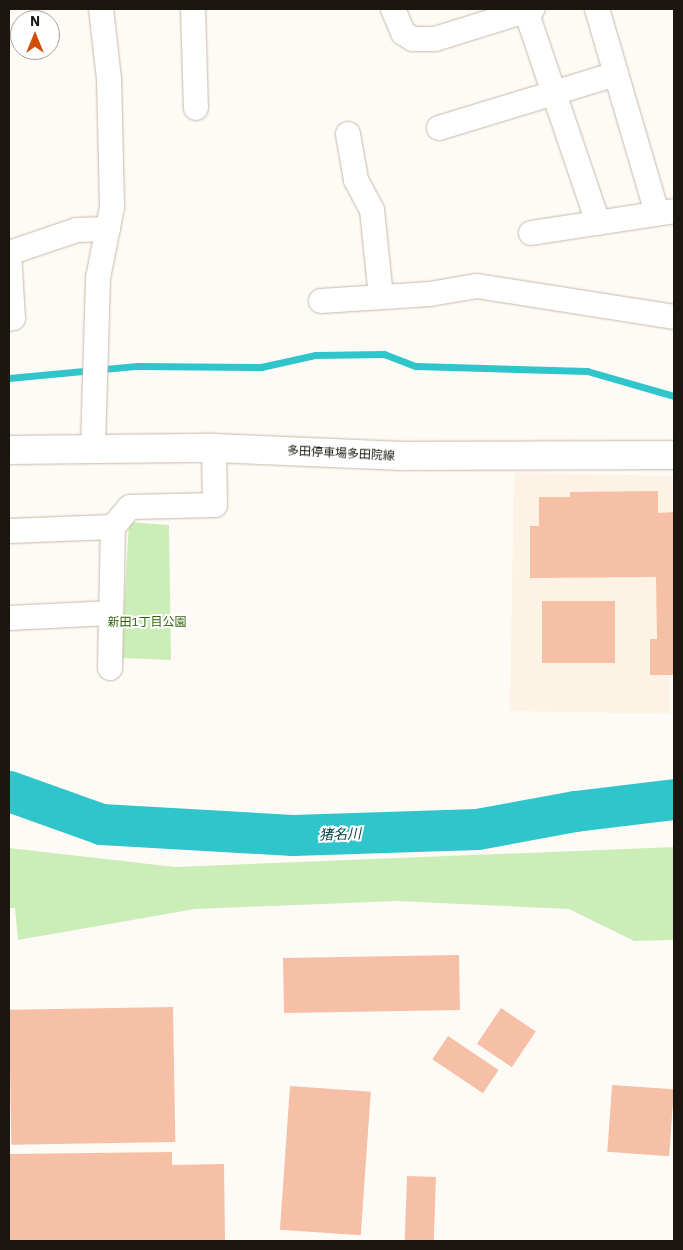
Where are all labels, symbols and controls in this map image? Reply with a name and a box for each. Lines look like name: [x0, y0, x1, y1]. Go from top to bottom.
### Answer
north arrow: [10, 10, 60, 60]
text: N: [30, 12, 40, 30]
street label: 多田停車場多田院線: [287, 443, 395, 463]
park label: 新田1丁目公園: [107, 615, 187, 629]
water label: 猪名川: [319, 825, 361, 843]

